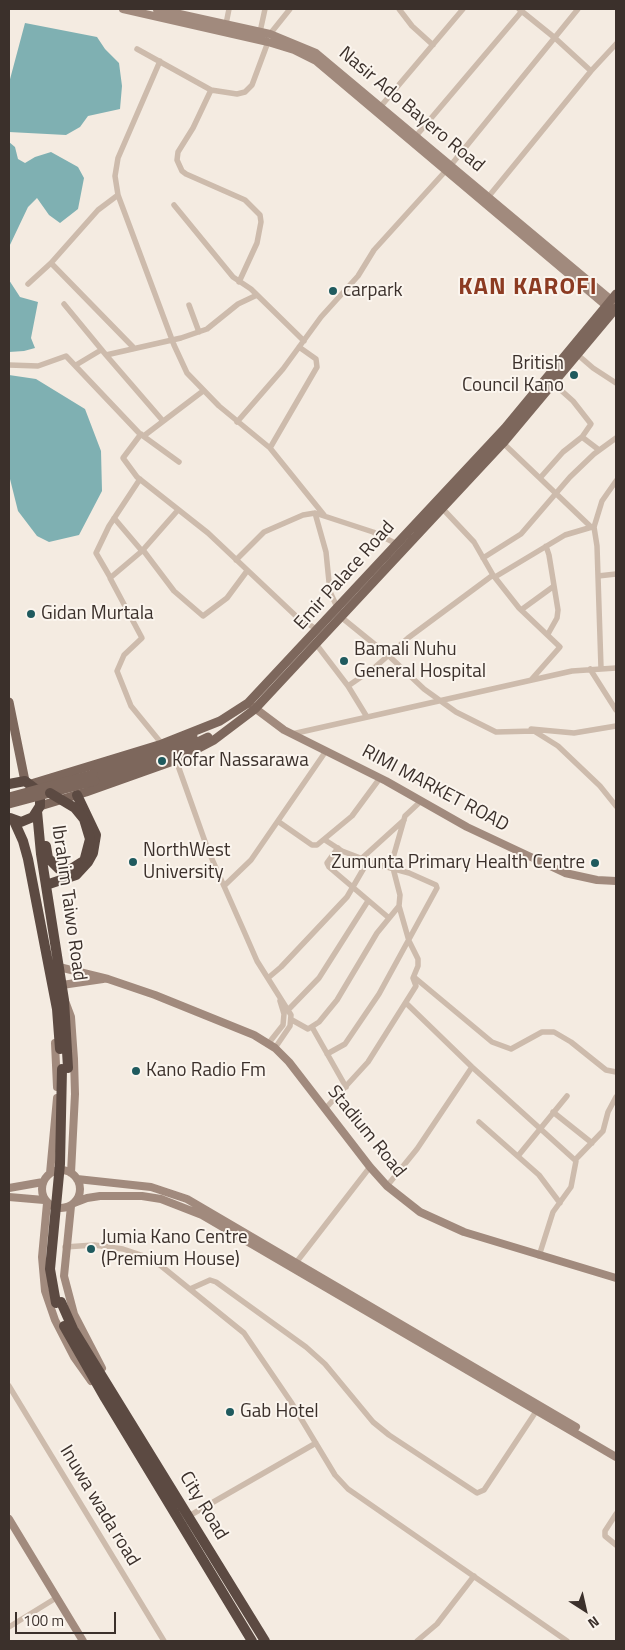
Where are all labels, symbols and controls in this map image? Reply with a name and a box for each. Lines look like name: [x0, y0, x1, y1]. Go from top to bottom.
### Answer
street label: Nasir Ado Bayero Road: [334, 42, 488, 178]
district label: KAN KAROFI: [457, 274, 599, 302]
place label: carpark: [343, 280, 403, 302]
marker: carpark: [327, 285, 339, 297]
place label: British Council Kano: [462, 353, 564, 397]
marker: British Council Kano: [568, 369, 580, 381]
street label: Emir Palace Road: [290, 517, 400, 635]
place label: Gidan Murtala: [41, 603, 154, 625]
marker: Gidan Murtala: [25, 608, 37, 620]
place label: Bamali Nuhu General Hospital: [354, 639, 486, 683]
marker: Bamali Nuhu General Hospital: [338, 655, 350, 667]
street label: RIMI MARKET ROAD: [358, 741, 512, 837]
place label: Kofar Nassarawa: [172, 750, 309, 772]
marker: Kofar Nassarawa: [156, 755, 168, 767]
street label: Ibrahim Taiwo Road: [46, 824, 90, 982]
place label: NorthWest University: [143, 840, 230, 884]
place label: Zumunta Primary Health Centre: [331, 852, 585, 874]
marker: NorthWest University: [127, 856, 139, 868]
marker: Zumunta Primary Health Centre: [589, 857, 601, 869]
place label: Kano Radio Fm: [146, 1060, 266, 1082]
marker: Kano Radio Fm: [130, 1065, 142, 1077]
street label: Stadium Road: [322, 1081, 410, 1183]
place label: Jumia Kano Centre (Premium House): [101, 1227, 248, 1271]
marker: Jumia Kano Centre (Premium House): [85, 1243, 97, 1255]
place label: Gab Hotel: [240, 1401, 319, 1423]
marker: Gab Hotel: [224, 1406, 236, 1418]
street label: Inuwa wada road: [54, 1442, 144, 1570]
street label: City Road: [174, 1468, 232, 1544]
north arrow: [560, 1585, 610, 1635]
scale bar: [18, 1602, 119, 1634]
text: 100 m: [23, 1609, 64, 1632]
text: N: [584, 1611, 604, 1634]

